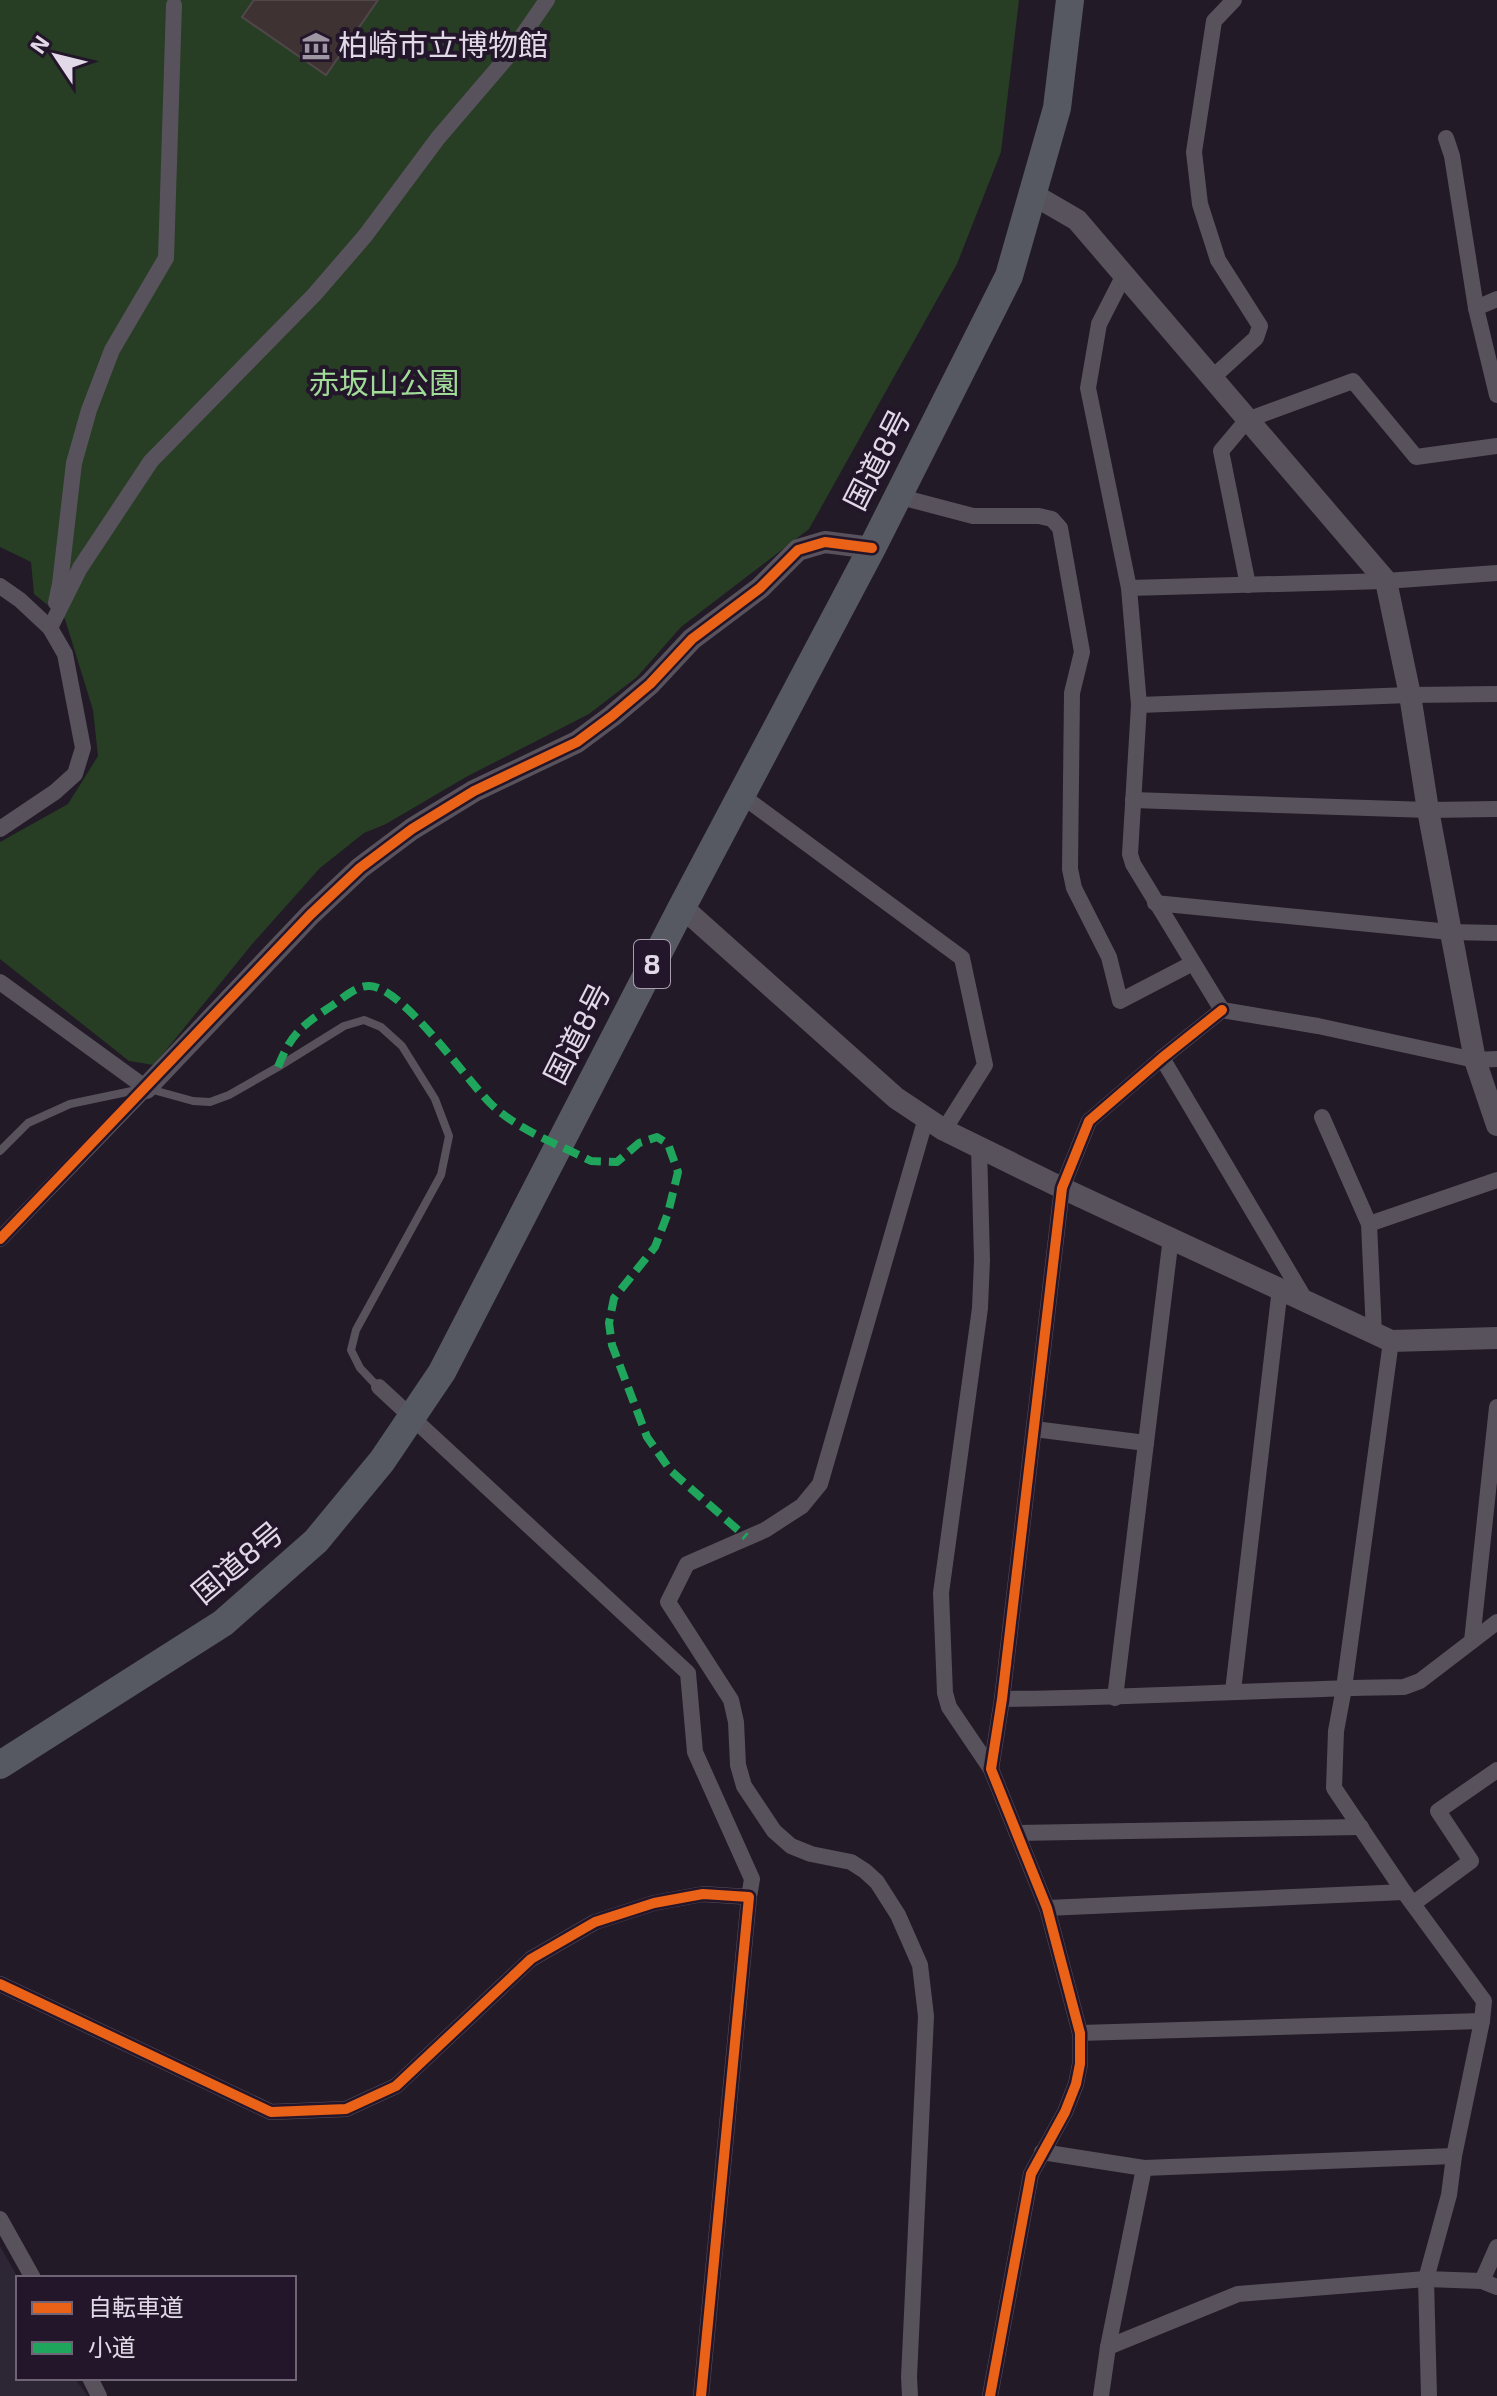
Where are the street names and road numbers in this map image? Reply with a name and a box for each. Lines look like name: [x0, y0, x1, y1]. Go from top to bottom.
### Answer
street label: 国道8号: [836, 403, 917, 515]
road number: 8: [634, 940, 670, 988]
street label: 国道8号: [536, 977, 617, 1089]
street label: 国道8号: [184, 1513, 290, 1610]

